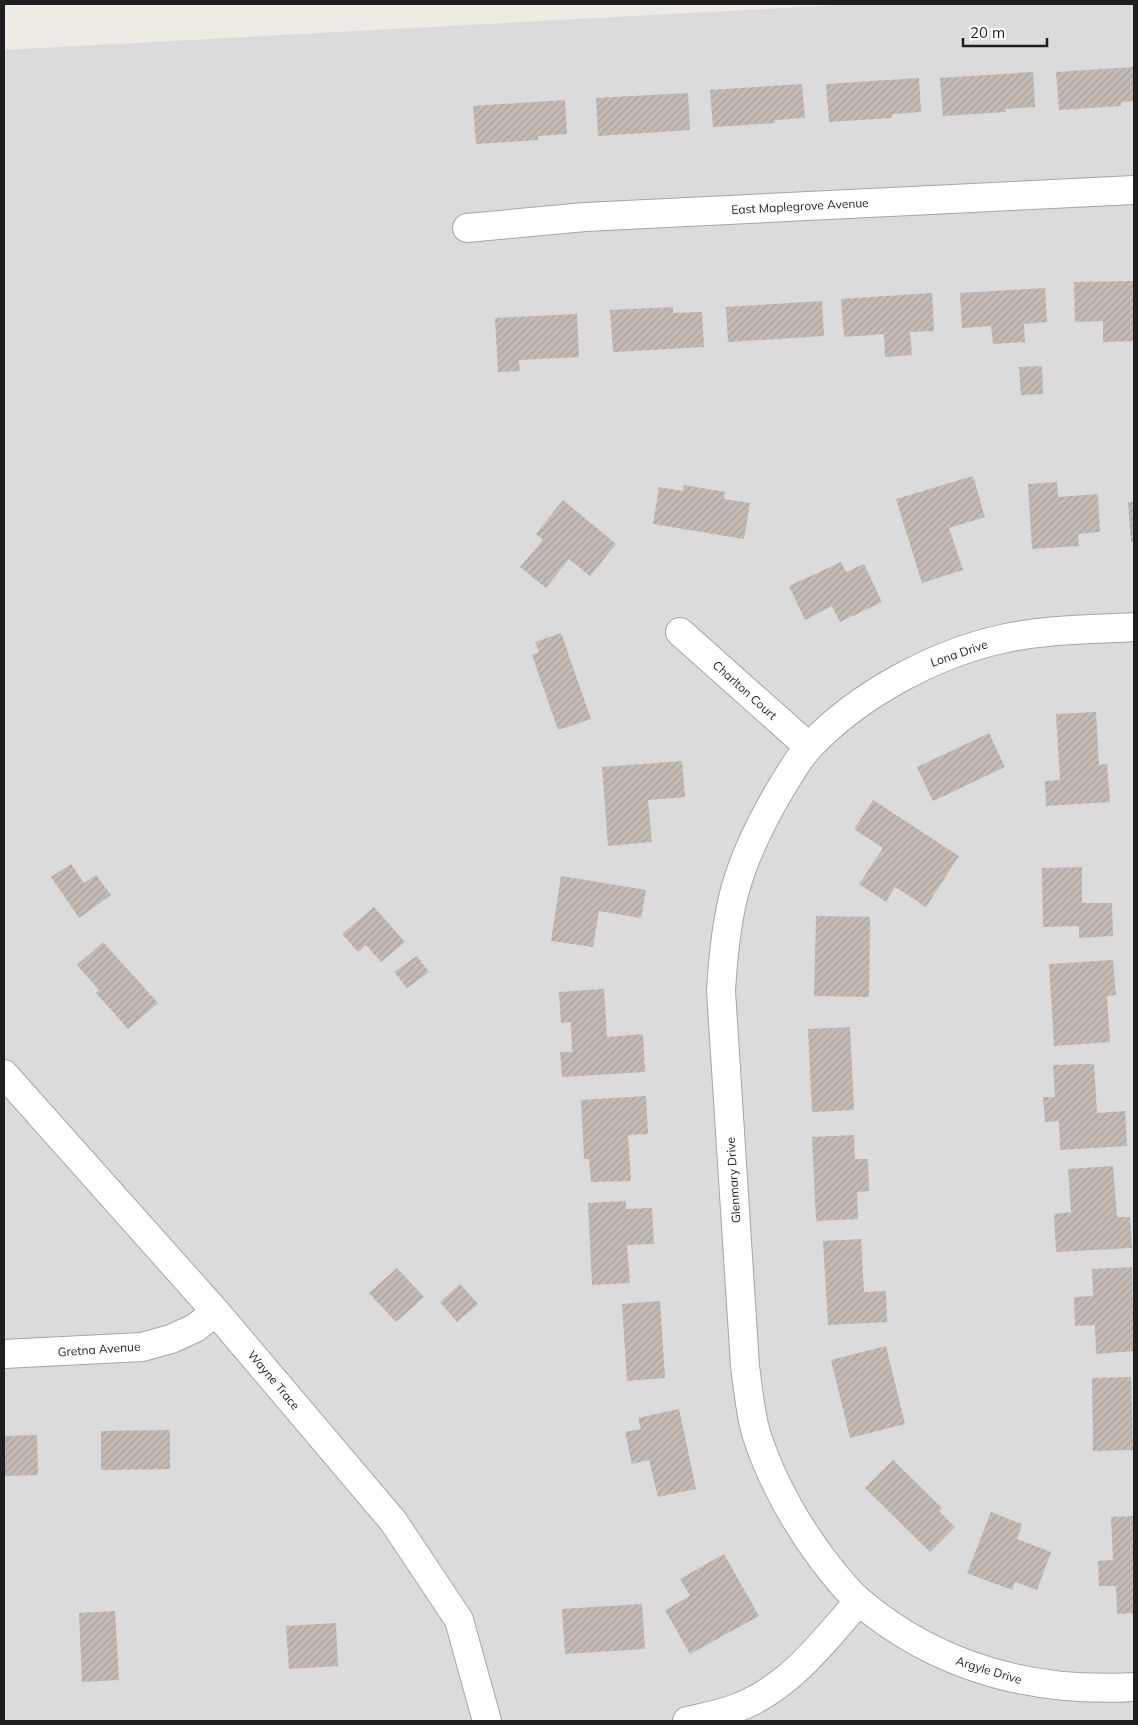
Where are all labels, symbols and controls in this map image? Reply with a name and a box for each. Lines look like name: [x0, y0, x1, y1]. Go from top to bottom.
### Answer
scale bar: [963, 15, 1047, 47]
text: 20 m: [970, 23, 1005, 42]
street label: East Maplegrove Avenue: [731, 195, 869, 217]
street label: Lona Drive: [928, 636, 990, 670]
street label: Charlton Court: [710, 657, 780, 723]
street label: Glenmary Drive: [723, 1137, 743, 1223]
street label: Gretna Avenue: [57, 1339, 141, 1359]
street label: Wayne Trace: [245, 1347, 303, 1413]
street label: Argyle Drive: [954, 1653, 1024, 1687]

